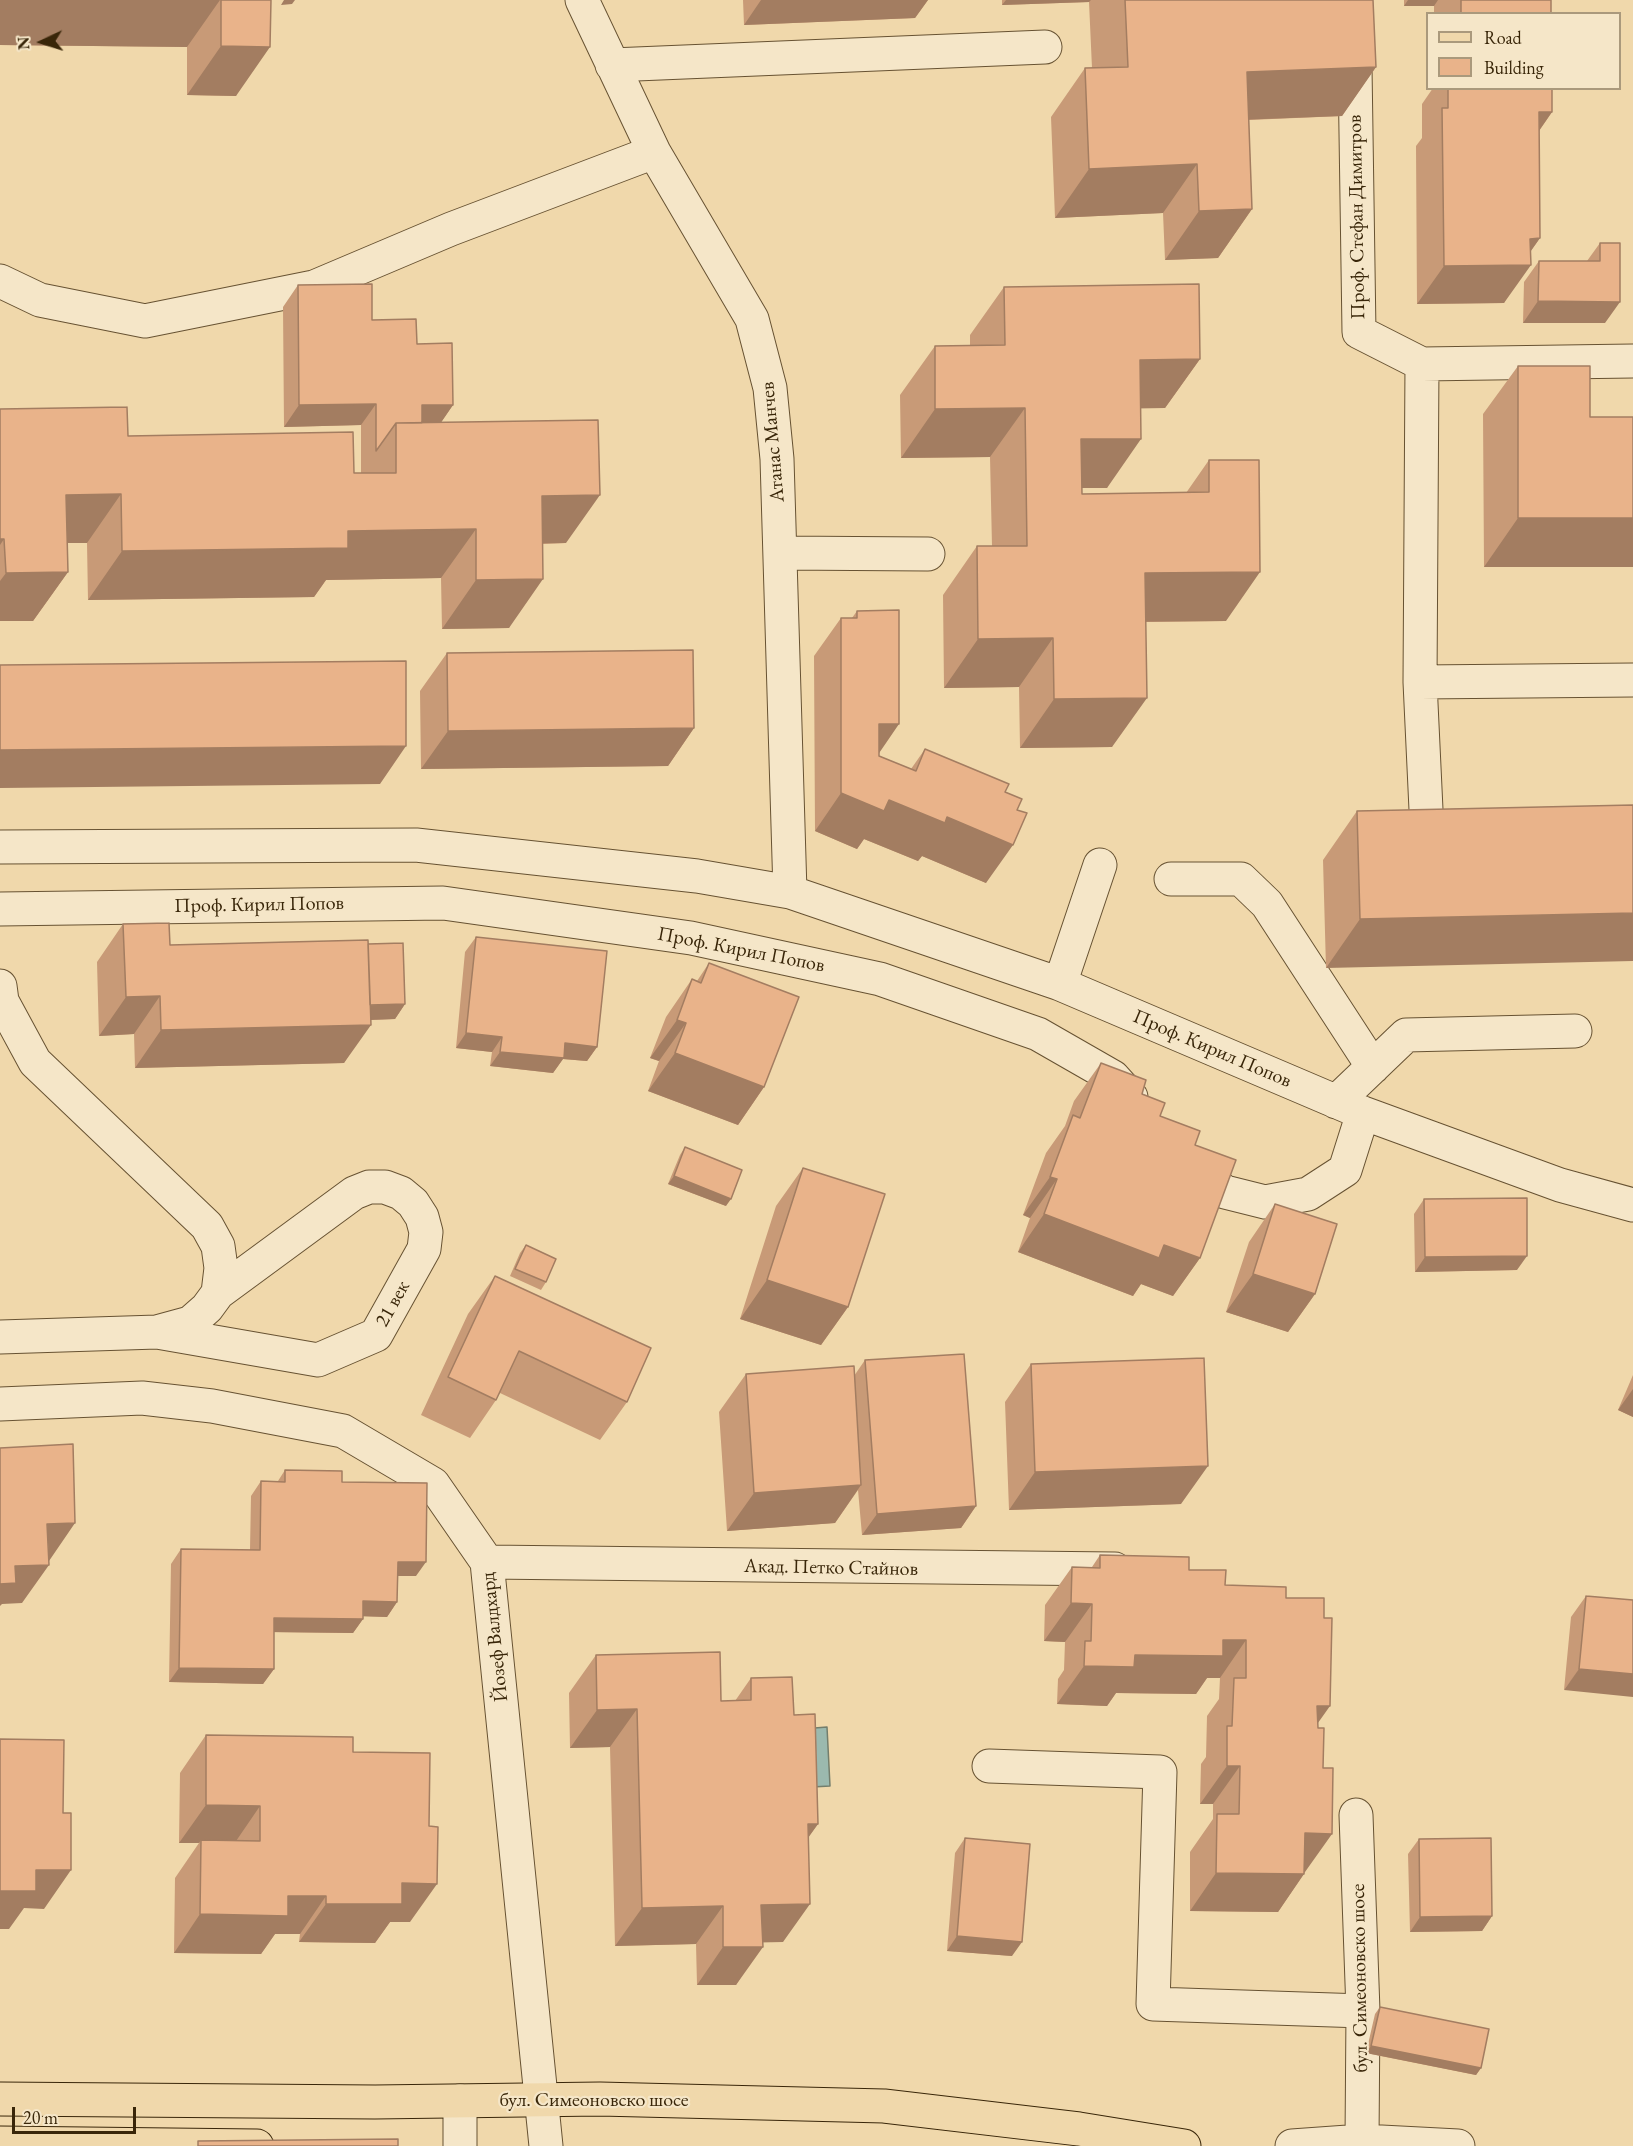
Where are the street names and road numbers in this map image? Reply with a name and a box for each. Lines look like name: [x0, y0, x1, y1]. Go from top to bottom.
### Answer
street label: Проф. Стефан Димитров: [1343, 114, 1371, 320]
street label: Атанас Манчев: [756, 381, 790, 503]
street label: Проф. Кирил Попов: [174, 892, 344, 918]
street label: Проф. Кирил Попов: [655, 922, 827, 978]
street label: Проф. Кирил Попов: [1129, 1005, 1295, 1093]
street label: 21 век: [371, 1277, 415, 1331]
street label: Акад. Петко Стайнов: [744, 1554, 918, 1582]
street label: Йозеф Валдхард: [476, 1571, 514, 1703]
street label: бул. Симеоновско шосе: [1346, 1883, 1374, 2073]
street label: бул. Симеоновско шосе: [499, 2089, 689, 2113]

